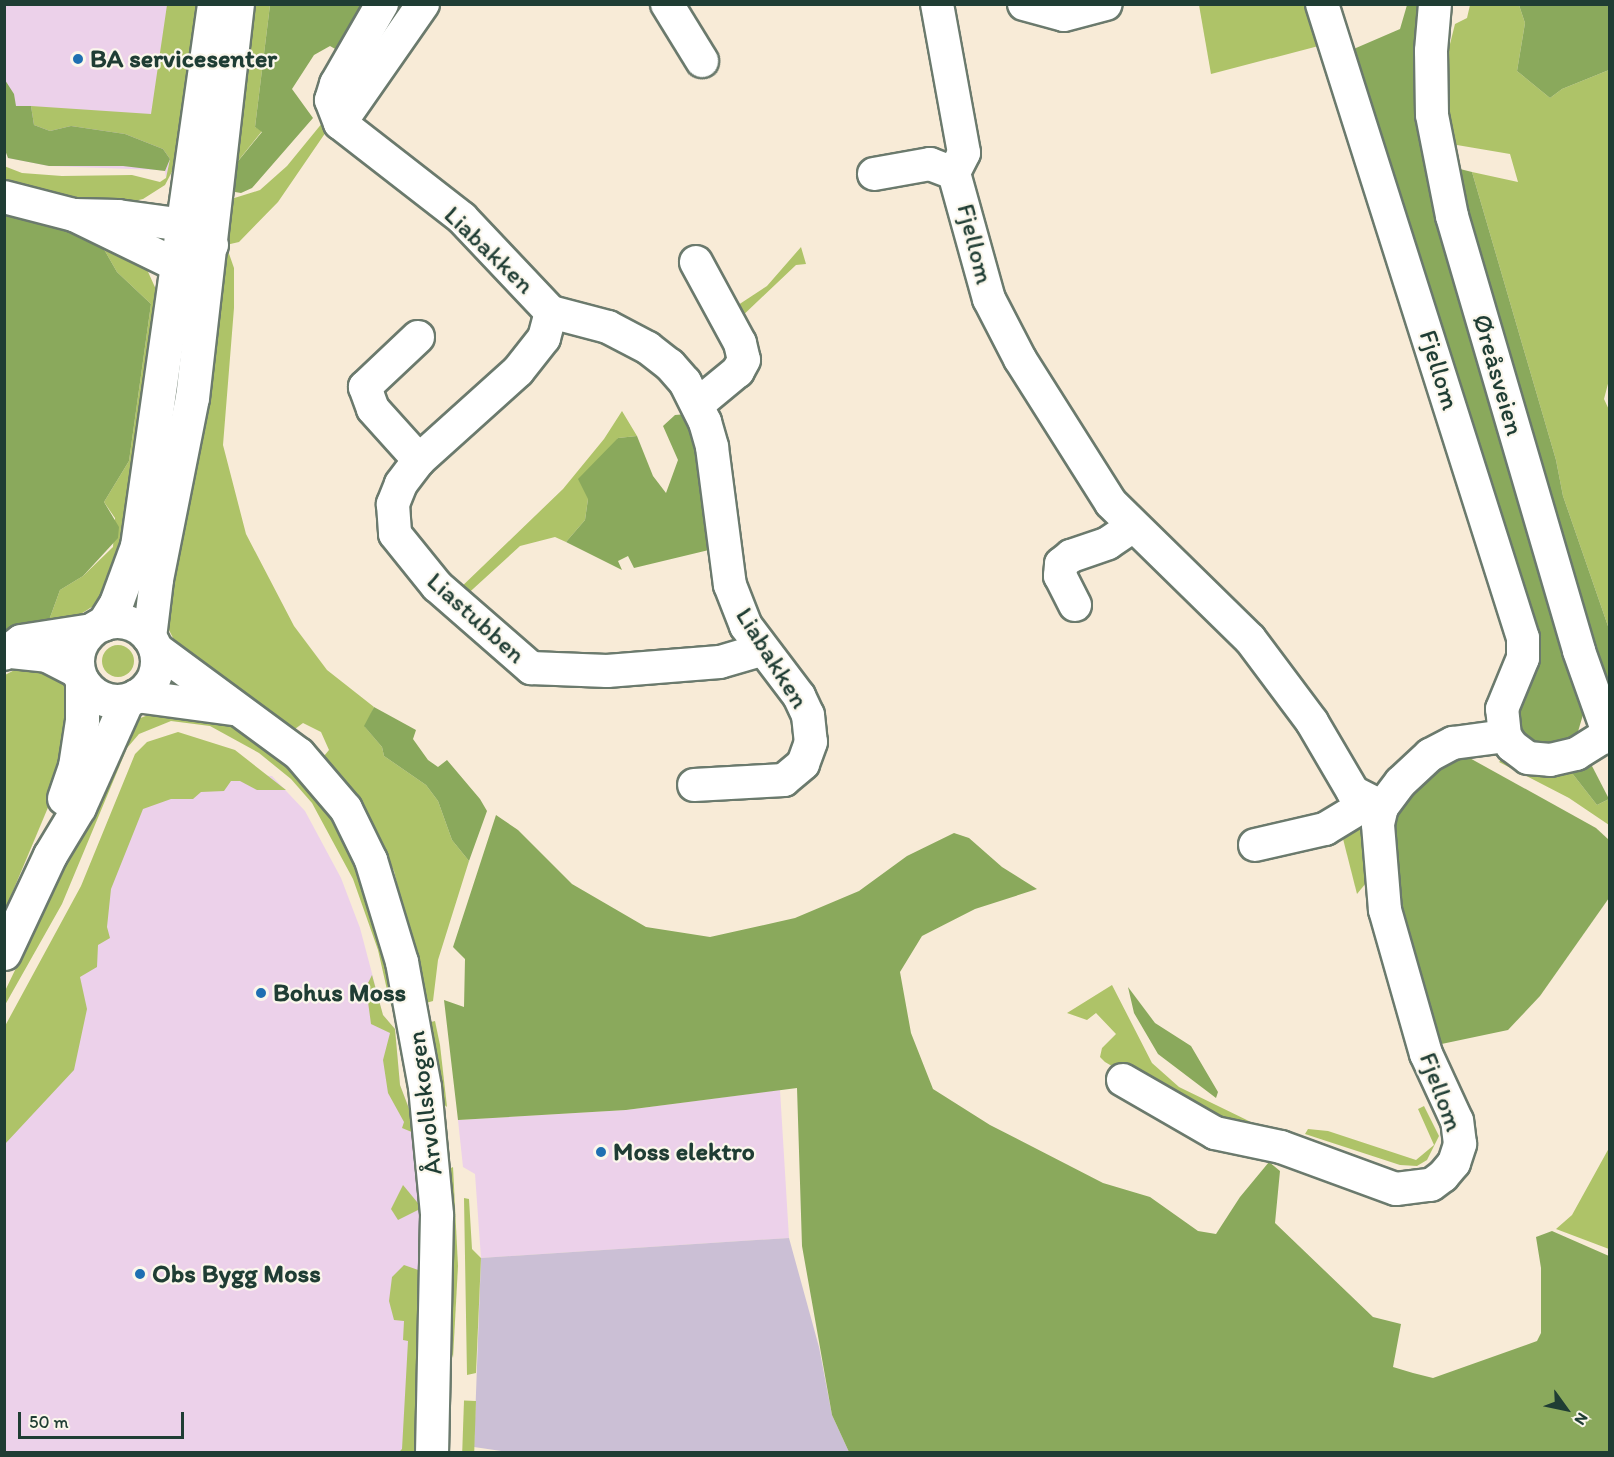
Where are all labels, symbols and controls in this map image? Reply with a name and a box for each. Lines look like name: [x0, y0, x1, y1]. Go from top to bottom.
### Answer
place label: BA servicesenter: [90, 43, 277, 75]
marker: BA servicesenter: [71, 52, 85, 66]
street label: Liabakken: [437, 199, 541, 301]
street label: Fjellom: [950, 200, 1000, 288]
street label: Øreåsveien: [1466, 311, 1530, 439]
street label: Fjellom: [1412, 326, 1466, 414]
street label: Liastubben: [420, 566, 532, 670]
street label: Liabakken: [729, 602, 815, 714]
place label: Bohus Moss: [273, 977, 406, 1009]
marker: Bohus Moss: [254, 986, 268, 1000]
street label: Årvollskogen: [401, 1029, 449, 1177]
street label: Fjellom: [1412, 1048, 1470, 1136]
place label: Moss elektro: [613, 1136, 754, 1168]
marker: Moss elektro: [594, 1145, 608, 1159]
place label: Obs Bygg Moss: [152, 1258, 320, 1290]
marker: Obs Bygg Moss: [133, 1267, 147, 1281]
north arrow: [1536, 1379, 1596, 1439]
scale bar: [21, 1400, 188, 1438]
text: N: [1571, 1409, 1592, 1429]
text: 50 m: [29, 1411, 69, 1433]

